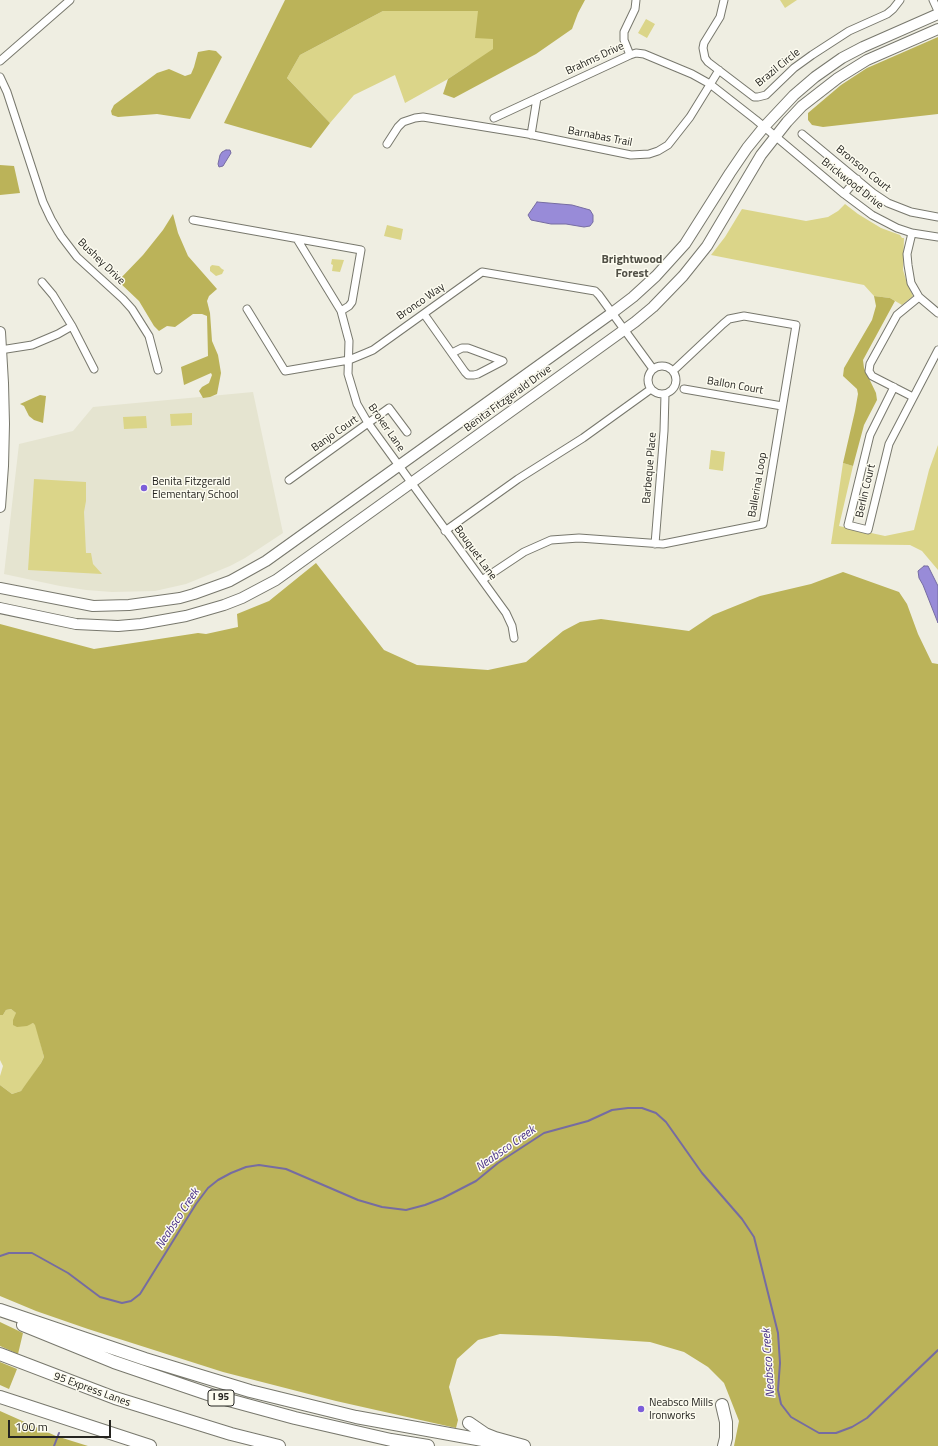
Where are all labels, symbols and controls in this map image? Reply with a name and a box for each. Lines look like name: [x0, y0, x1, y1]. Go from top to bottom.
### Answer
street label: Brahms Drive: [564, 40, 626, 78]
street label: Brazil Circle: [753, 46, 803, 90]
street label: Barnabas Trail: [567, 124, 633, 150]
street label: Bronson Court: [833, 143, 893, 195]
street label: Brickwood Drive: [818, 156, 886, 212]
street label: Bushey Drive: [75, 236, 127, 288]
district label: Brightwood Forest: [602, 253, 662, 281]
street label: Bronco Way: [394, 281, 448, 323]
street label: Benita Fitzgerald Drive: [462, 363, 554, 435]
street label: Ballon Court: [706, 375, 764, 397]
street label: Broker Lane: [365, 402, 407, 454]
street label: Banjo Court: [309, 413, 361, 455]
street label: Barbeque Place: [640, 432, 660, 504]
street label: Ballerina Loop: [746, 452, 770, 518]
street label: Berlin Court: [853, 463, 879, 519]
place label: Benita Fitzgerald Elementary School: [152, 475, 239, 501]
marker: Benita Fitzgerald Elementary School: [139, 483, 149, 493]
street label: Bouquet Lane: [451, 523, 499, 583]
water label: Neabsco Creek: [473, 1123, 539, 1175]
water label: Neabsco Creek: [153, 1186, 203, 1252]
water label: Neabsco Creek: [759, 1328, 779, 1398]
street label: 95 Express Lanes: [52, 1370, 132, 1410]
road number: I 95: [208, 1390, 234, 1406]
place label: Neabsco Mills Ironworks: [649, 1396, 713, 1422]
marker: Neabsco Mills Ironworks: [636, 1404, 646, 1414]
scale bar: [10, 1412, 113, 1438]
text: 100 m: [15, 1417, 48, 1436]

